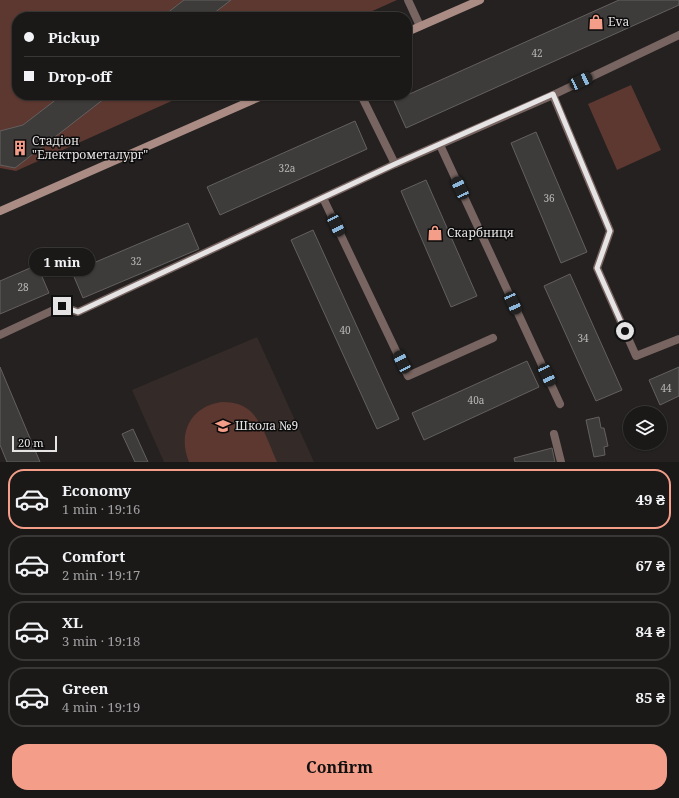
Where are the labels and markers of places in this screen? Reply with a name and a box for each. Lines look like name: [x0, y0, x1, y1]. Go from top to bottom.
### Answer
shop icon: Eva: [587, 13, 605, 31]
place label: Eva: [608, 13, 629, 30]
place label: Стадіон "Електрометалург": [32, 132, 148, 163]
building icon: Стадіон "Електрометалург": [11, 139, 29, 157]
shop icon: Скарбниця: [426, 224, 444, 242]
place label: Скарбниця: [447, 224, 514, 241]
school or university icon: Школа №9: [214, 417, 232, 435]
place label: Школа №9: [235, 417, 298, 434]

